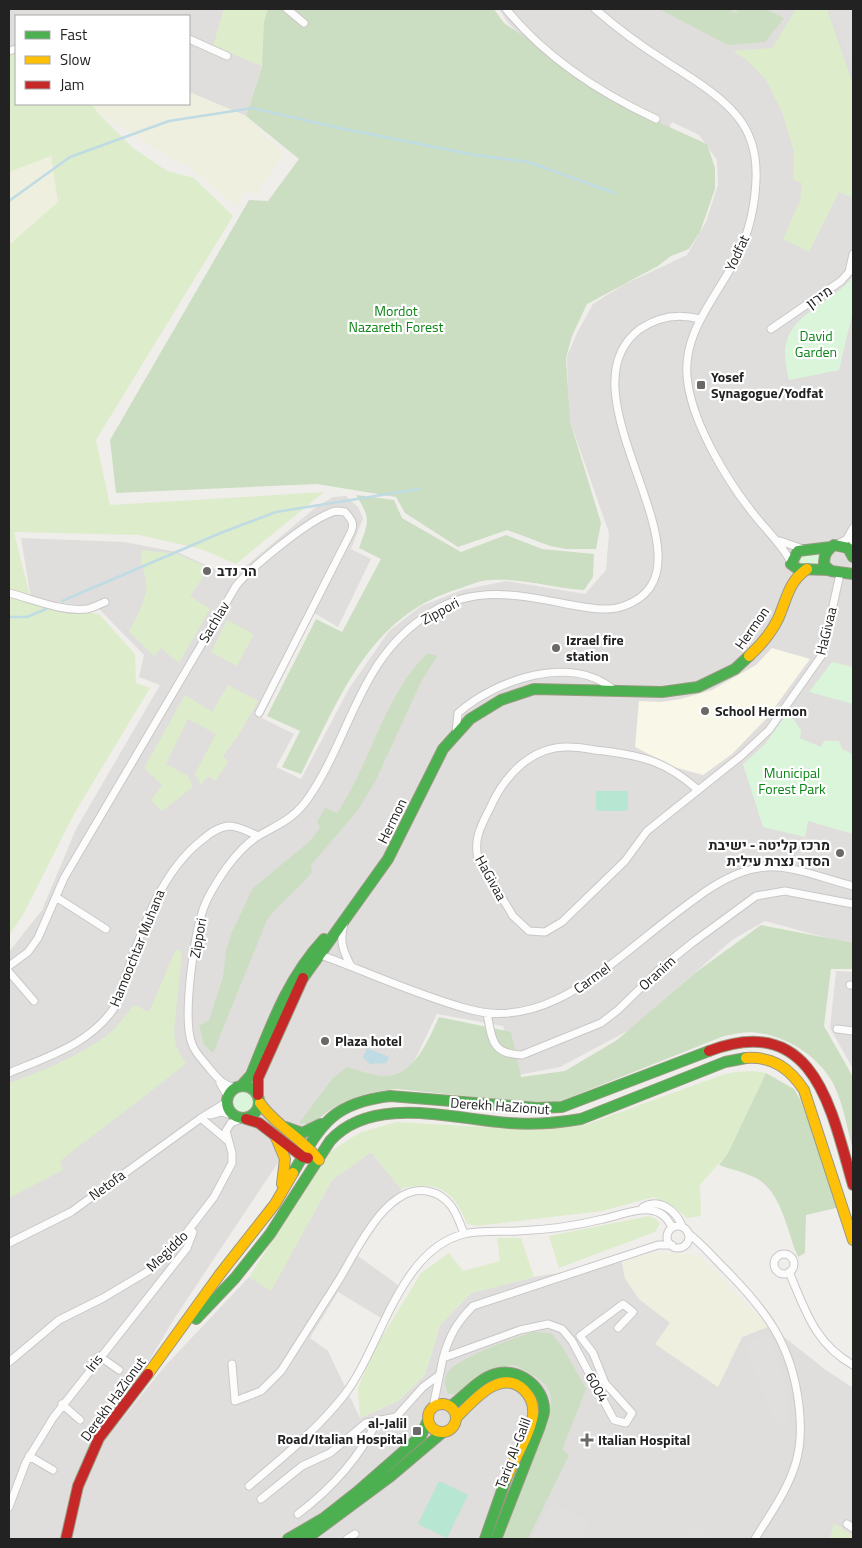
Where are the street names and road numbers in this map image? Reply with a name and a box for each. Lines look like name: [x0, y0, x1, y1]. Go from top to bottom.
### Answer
street label: Yodfat: [719, 231, 754, 274]
street label: מירון: [801, 280, 836, 313]
street label: Zippori: [417, 592, 463, 629]
street label: Sachlav: [193, 597, 234, 646]
street label: Hermon: [729, 602, 774, 653]
street label: HaGivaa: [809, 605, 842, 657]
street label: Hermon: [372, 795, 411, 847]
street label: HaGivaa: [470, 851, 512, 904]
street label: Hamoochtar Muhana: [103, 886, 170, 1010]
street label: Zippori: [184, 916, 211, 960]
street label: Oranim: [634, 950, 680, 995]
street label: Carmel: [569, 957, 615, 998]
street label: Derekh HaZionut: [450, 1092, 550, 1119]
street label: Netofa: [84, 1164, 129, 1205]
street label: Megiddo: [141, 1225, 192, 1276]
street label: Iris: [80, 1349, 107, 1376]
street label: Derekh HaZionut: [75, 1352, 150, 1445]
street label: 6004: [581, 1368, 614, 1406]
street label: Tariq Al-Galil: [489, 1414, 536, 1491]

